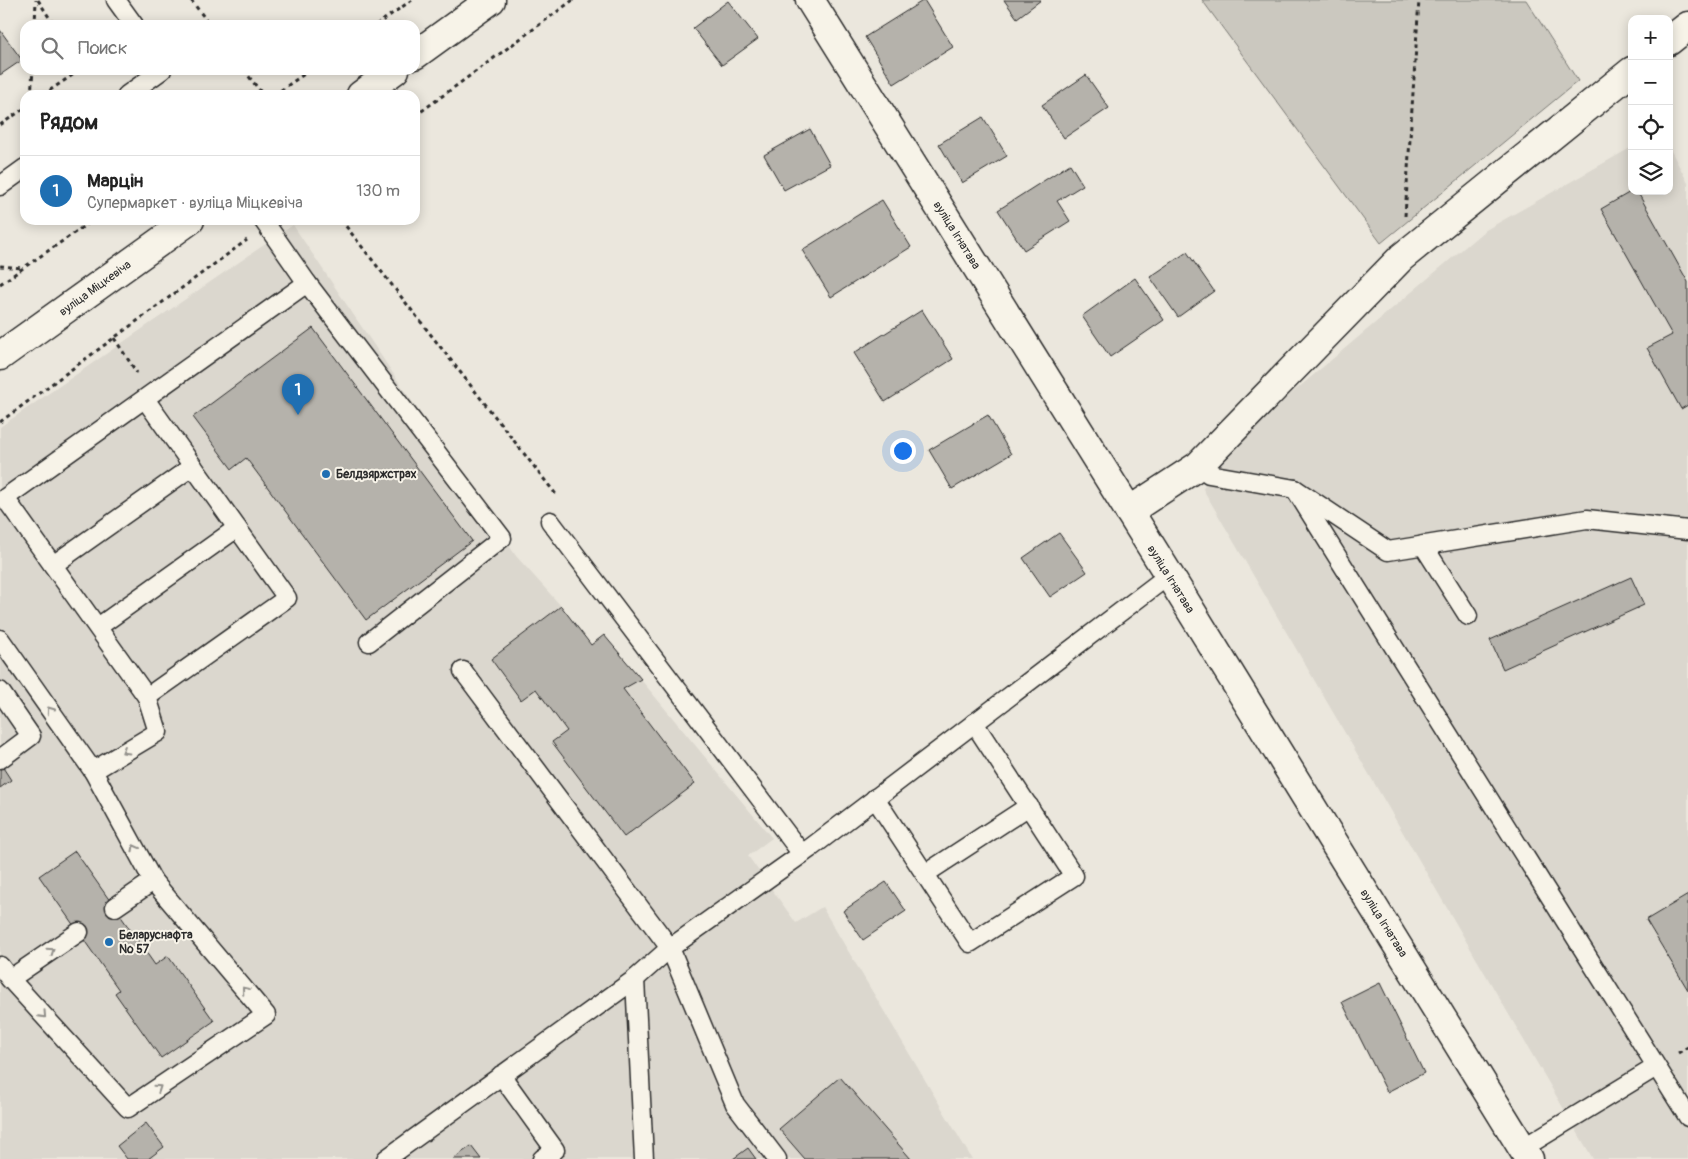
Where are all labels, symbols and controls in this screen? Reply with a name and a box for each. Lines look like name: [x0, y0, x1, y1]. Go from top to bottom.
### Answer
map controls: [1628, 15, 1673, 195]
button: +: [1628, 15, 1673, 60]
search box: [20, 20, 420, 75]
icon: search: [38, 34, 66, 62]
text: Поиск: [78, 36, 128, 60]
button: −: [1628, 60, 1673, 105]
button: locate: [1628, 105, 1673, 150]
text: Рядом: [40, 109, 98, 136]
button: layers: [1628, 150, 1673, 195]
text: Марцін: [87, 169, 143, 193]
text: 1: [53, 181, 59, 201]
text: 130 m: [356, 181, 400, 201]
text: Супермаркет · вуліца Міцкевіча: [87, 193, 303, 213]
street label: вуліца Ігнатава: [930, 199, 984, 272]
street label: вуліца Міцкевіча: [56, 257, 135, 320]
pin: 1: [282, 374, 314, 415]
your location: [890, 438, 916, 464]
place label: Белдзяржстрах: [336, 467, 417, 482]
marker: Белдзяржстрах: [320, 468, 332, 480]
street label: вуліца Ігнатава: [1144, 543, 1198, 616]
one-way arrow: [47, 706, 56, 716]
one-way arrow: [122, 745, 131, 755]
one-way arrow: [131, 844, 141, 853]
street label: вуліца Ігнатава: [1357, 887, 1411, 960]
place label: Беларуснафта № 57: [119, 928, 193, 957]
marker: Беларуснафта № 57: [103, 936, 115, 948]
one-way arrow: [45, 948, 55, 957]
one-way arrow: [242, 987, 250, 996]
one-way arrow: [37, 1009, 46, 1018]
one-way arrow: [153, 1085, 162, 1094]

